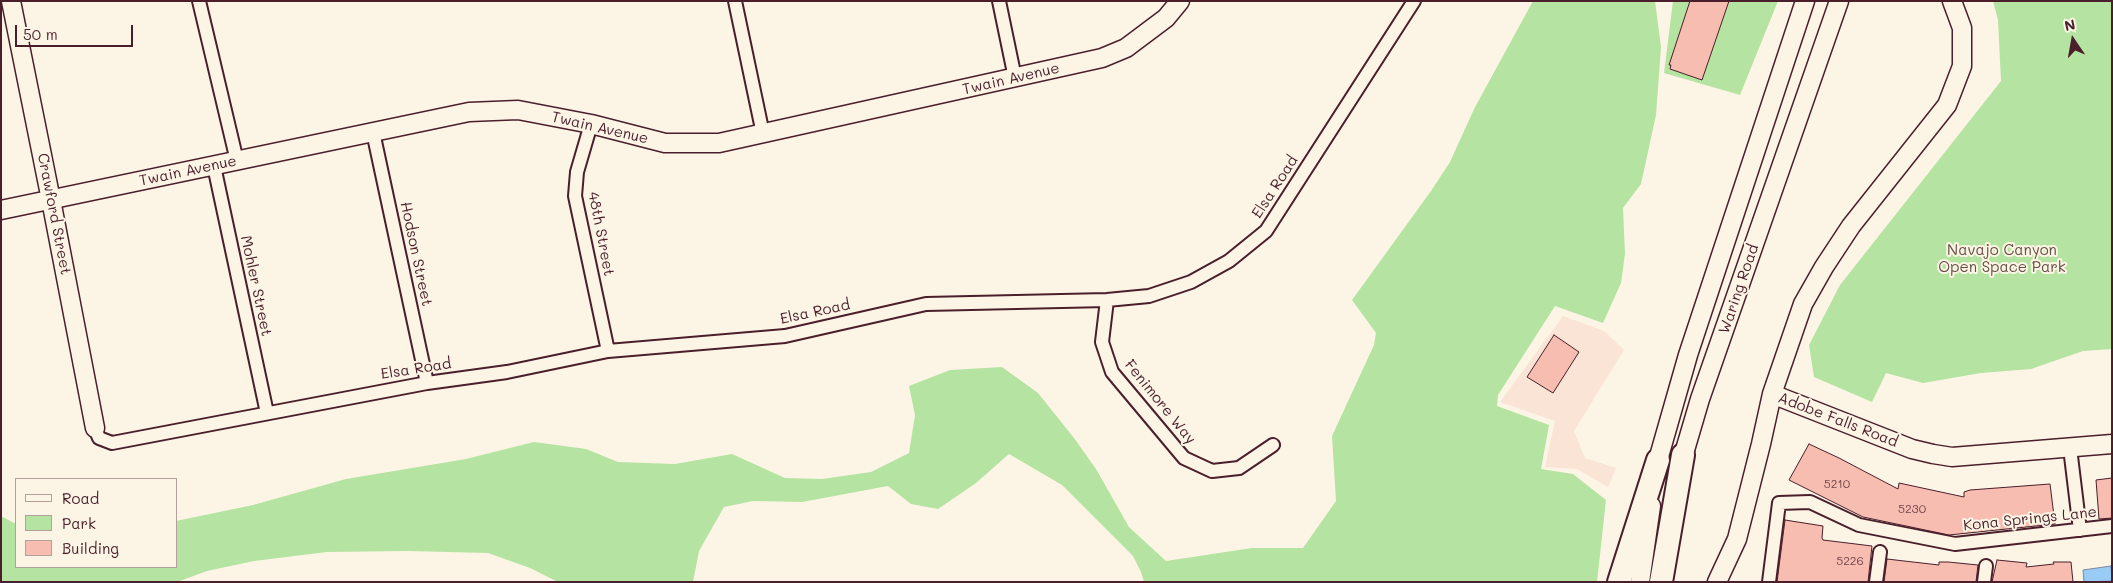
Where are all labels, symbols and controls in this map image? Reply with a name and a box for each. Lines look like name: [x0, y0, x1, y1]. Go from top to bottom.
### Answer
text: N: [2063, 14, 2077, 35]
scale bar: [18, 15, 135, 47]
north arrow: [2048, 15, 2098, 65]
text: 50 m: [23, 24, 58, 44]
street label: Twain Avenue: [961, 59, 1061, 99]
street label: Twain Avenue: [550, 108, 650, 148]
street label: Crawford Street: [33, 152, 75, 276]
street label: Twain Avenue: [138, 152, 238, 190]
street label: Elsa Road: [1248, 152, 1302, 222]
street label: 48th Street: [584, 190, 618, 278]
street label: Hodson Street: [396, 200, 436, 308]
street label: Mohler Street: [237, 234, 275, 338]
park label: Navajo Canyon Open Space Park: [1938, 241, 2066, 276]
street label: Waring Road: [1715, 242, 1763, 336]
street label: Elsa Road: [778, 296, 852, 328]
street label: Elsa Road: [379, 355, 453, 383]
street label: Fenimore Way: [1120, 356, 1200, 448]
street label: Adobe Falls Road: [1775, 389, 1901, 451]
house number: 5210: [1824, 477, 1850, 491]
legend: [15, 478, 178, 568]
text: Road: [62, 488, 99, 508]
house number: 5230: [1898, 502, 1926, 516]
street label: Kona Springs Lane: [1962, 503, 2098, 535]
text: Park: [62, 513, 96, 533]
text: Building: [62, 538, 119, 558]
house number: 5226: [1836, 554, 1864, 568]

